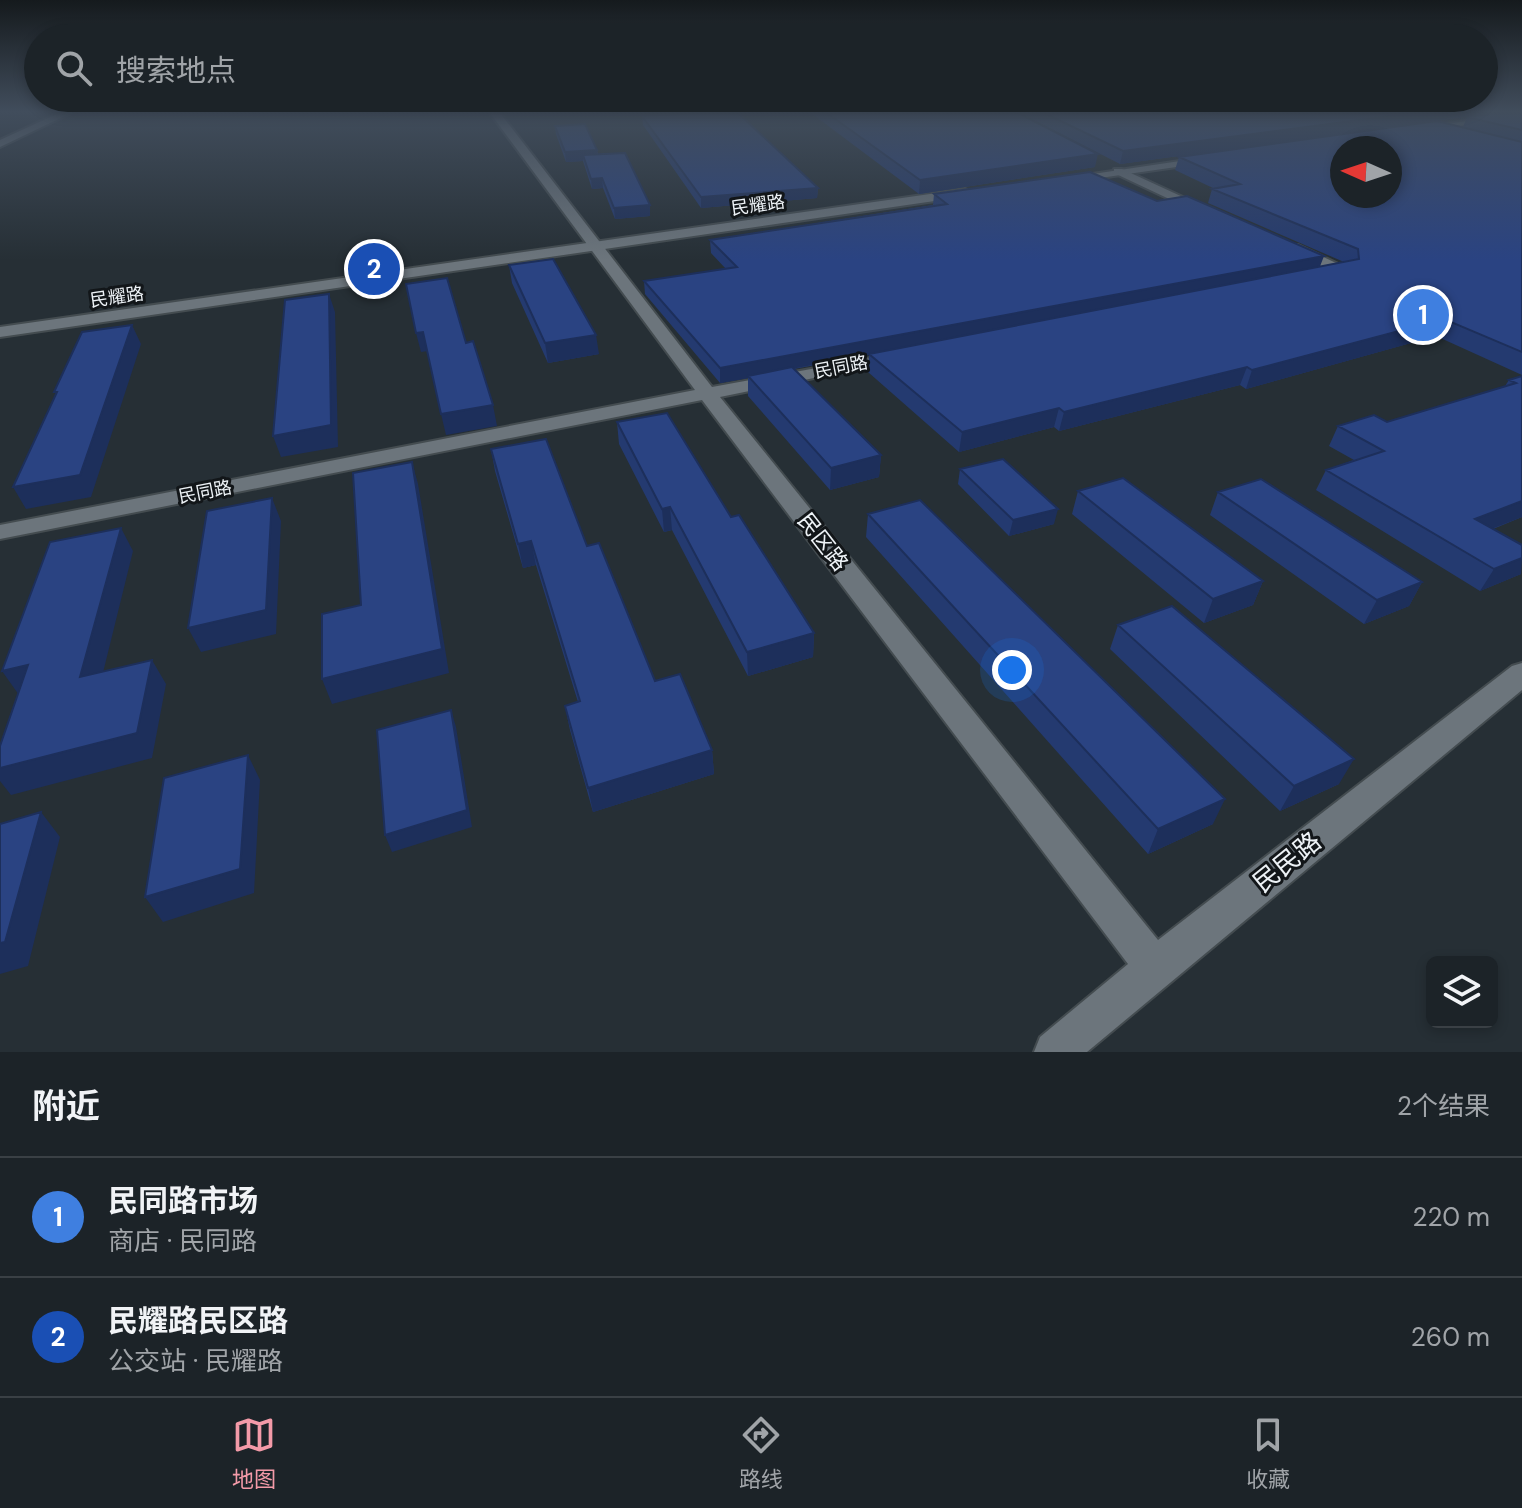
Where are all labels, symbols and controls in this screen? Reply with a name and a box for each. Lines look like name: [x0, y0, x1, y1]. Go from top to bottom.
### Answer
search box: [24, 24, 1498, 112]
icon: search: [52, 46, 96, 90]
text: 搜索地点: [116, 51, 236, 90]
north arrow: [1330, 136, 1402, 208]
street label: 民耀路: [730, 189, 786, 221]
pin: 2: [348, 239, 400, 299]
street label: 民耀路: [89, 281, 145, 313]
pin: 1: [1397, 285, 1449, 345]
street label: 民同路: [812, 350, 870, 384]
street label: 民同路: [176, 475, 234, 509]
street label: 民区路: [791, 507, 855, 577]
your location: [992, 650, 1032, 690]
street label: 民民路: [1246, 824, 1328, 900]
map controls: [1426, 956, 1498, 1028]
button: layers: [1426, 956, 1498, 1028]
text: 附近: [32, 1084, 100, 1129]
text: 2个结果: [1397, 1089, 1490, 1123]
text: 民同路市场: [108, 1181, 258, 1220]
text: 1: [53, 1200, 63, 1234]
text: 220 m: [1412, 1200, 1490, 1234]
text: 商店 · 民同路: [108, 1224, 257, 1258]
text: 民耀路民区路: [108, 1301, 288, 1340]
text: 2: [50, 1320, 66, 1354]
text: 260 m: [1411, 1320, 1490, 1354]
text: 公交站 · 民耀路: [108, 1344, 283, 1378]
tab: 地图: [232, 1413, 276, 1494]
tab: 路线: [739, 1413, 783, 1494]
tab: 收藏: [1246, 1413, 1290, 1494]

